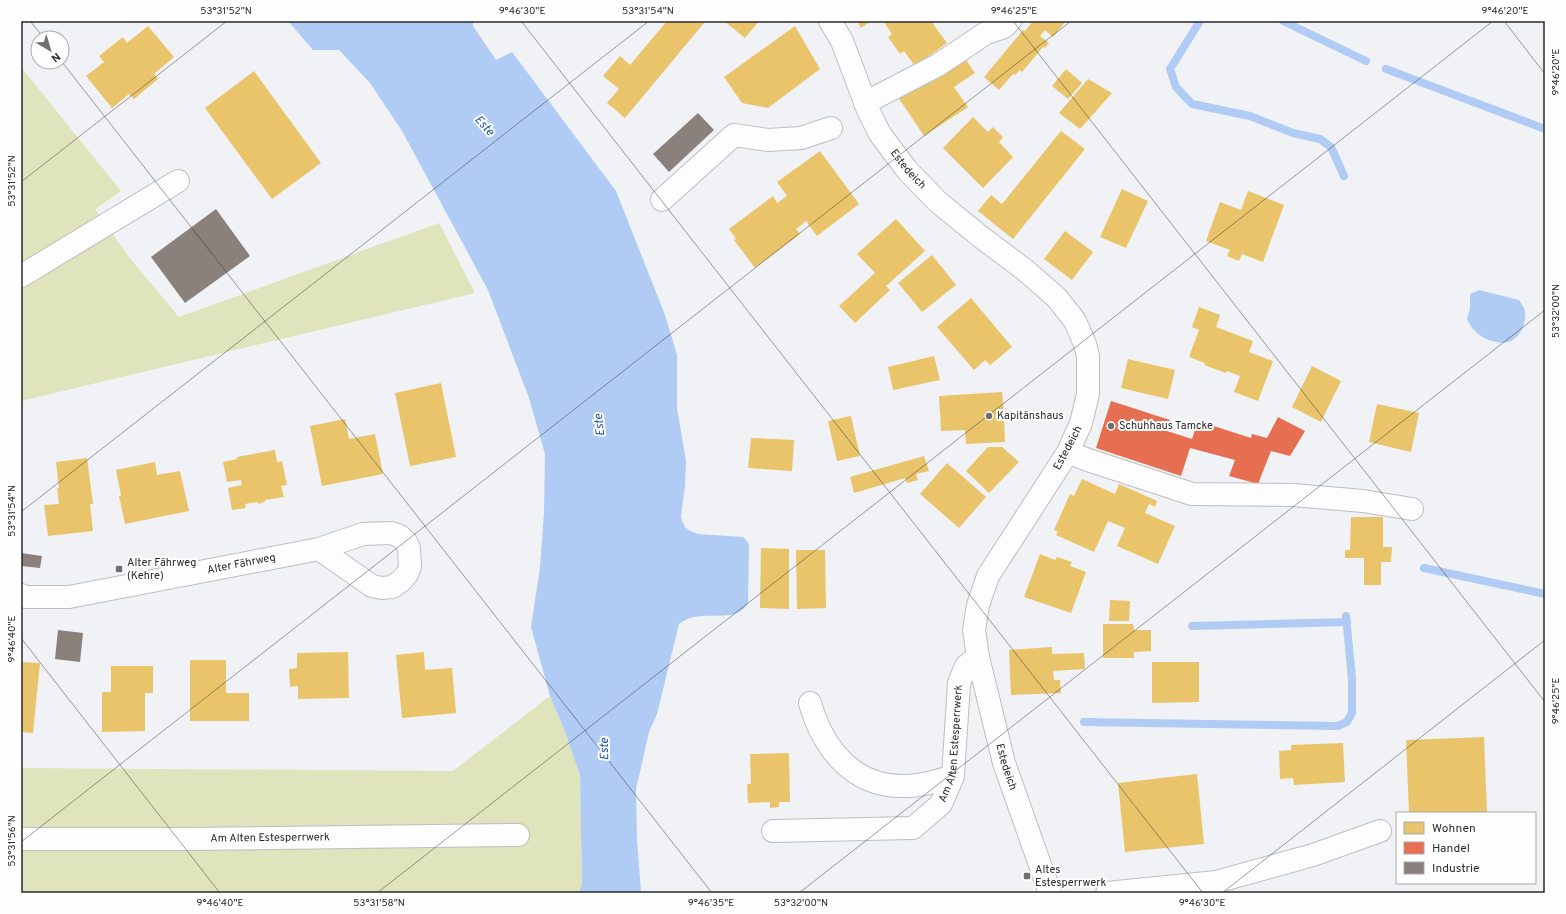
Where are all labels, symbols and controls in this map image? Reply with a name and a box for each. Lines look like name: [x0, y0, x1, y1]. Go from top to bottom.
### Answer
text: 53°31'52"N: [200, 5, 252, 18]
text: 9°46'30"E: [499, 5, 545, 18]
text: 53°31'54"N: [622, 5, 674, 18]
text: 9°46'25"E: [991, 5, 1037, 18]
text: 9°46'20"E: [1482, 5, 1528, 18]
north arrow: [30, 30, 70, 70]
text: N: [48, 49, 63, 65]
text: 9°46'20"E: [1550, 49, 1563, 95]
water label: Este: [470, 112, 498, 140]
street label: Estedeich: [887, 147, 929, 192]
text: 53°31'52"N: [6, 155, 19, 207]
text: 53°32'00"N: [1550, 284, 1563, 338]
place label: Kapitänshaus: [997, 409, 1064, 423]
marker: Kapitänshaus: [984, 411, 994, 421]
water label: Este: [591, 412, 609, 437]
place label: Schuhhaus Tamcke: [1119, 419, 1213, 433]
marker: Schuhhaus Tamcke: [1106, 421, 1116, 431]
street label: Estedeich: [1051, 423, 1085, 473]
text: 53°31'54"N: [6, 485, 19, 537]
street label: Alter Fährweg: [206, 550, 277, 577]
place label: Alter Fährweg (Kehre): [127, 556, 196, 583]
marker: Alter Fährweg (Kehre): [114, 564, 124, 574]
text: 9°46'40"E: [6, 615, 19, 663]
text: 9°46'25"E: [1550, 678, 1563, 724]
street label: Am Alten Estesperrwerk: [935, 684, 966, 805]
water label: Este: [597, 737, 613, 760]
street label: Estedeich: [992, 742, 1020, 792]
legend: [1396, 812, 1536, 884]
text: 53°31'56"N: [6, 815, 19, 867]
text: Wohnen: [1432, 821, 1476, 837]
street label: Am Alten Estesperrwerk: [210, 830, 330, 846]
text: Handel: [1432, 841, 1470, 857]
text: Industrie: [1432, 861, 1480, 877]
place label: Altes Estesperrwerk: [1035, 863, 1106, 890]
marker: Altes Estesperrwerk: [1022, 871, 1032, 881]
text: 9°46'40"E: [196, 897, 244, 910]
text: 53°31'58"N: [353, 897, 405, 910]
text: 9°46'35"E: [688, 897, 734, 910]
text: 53°32'00"N: [774, 897, 828, 910]
text: 9°46'30"E: [1179, 897, 1225, 910]

